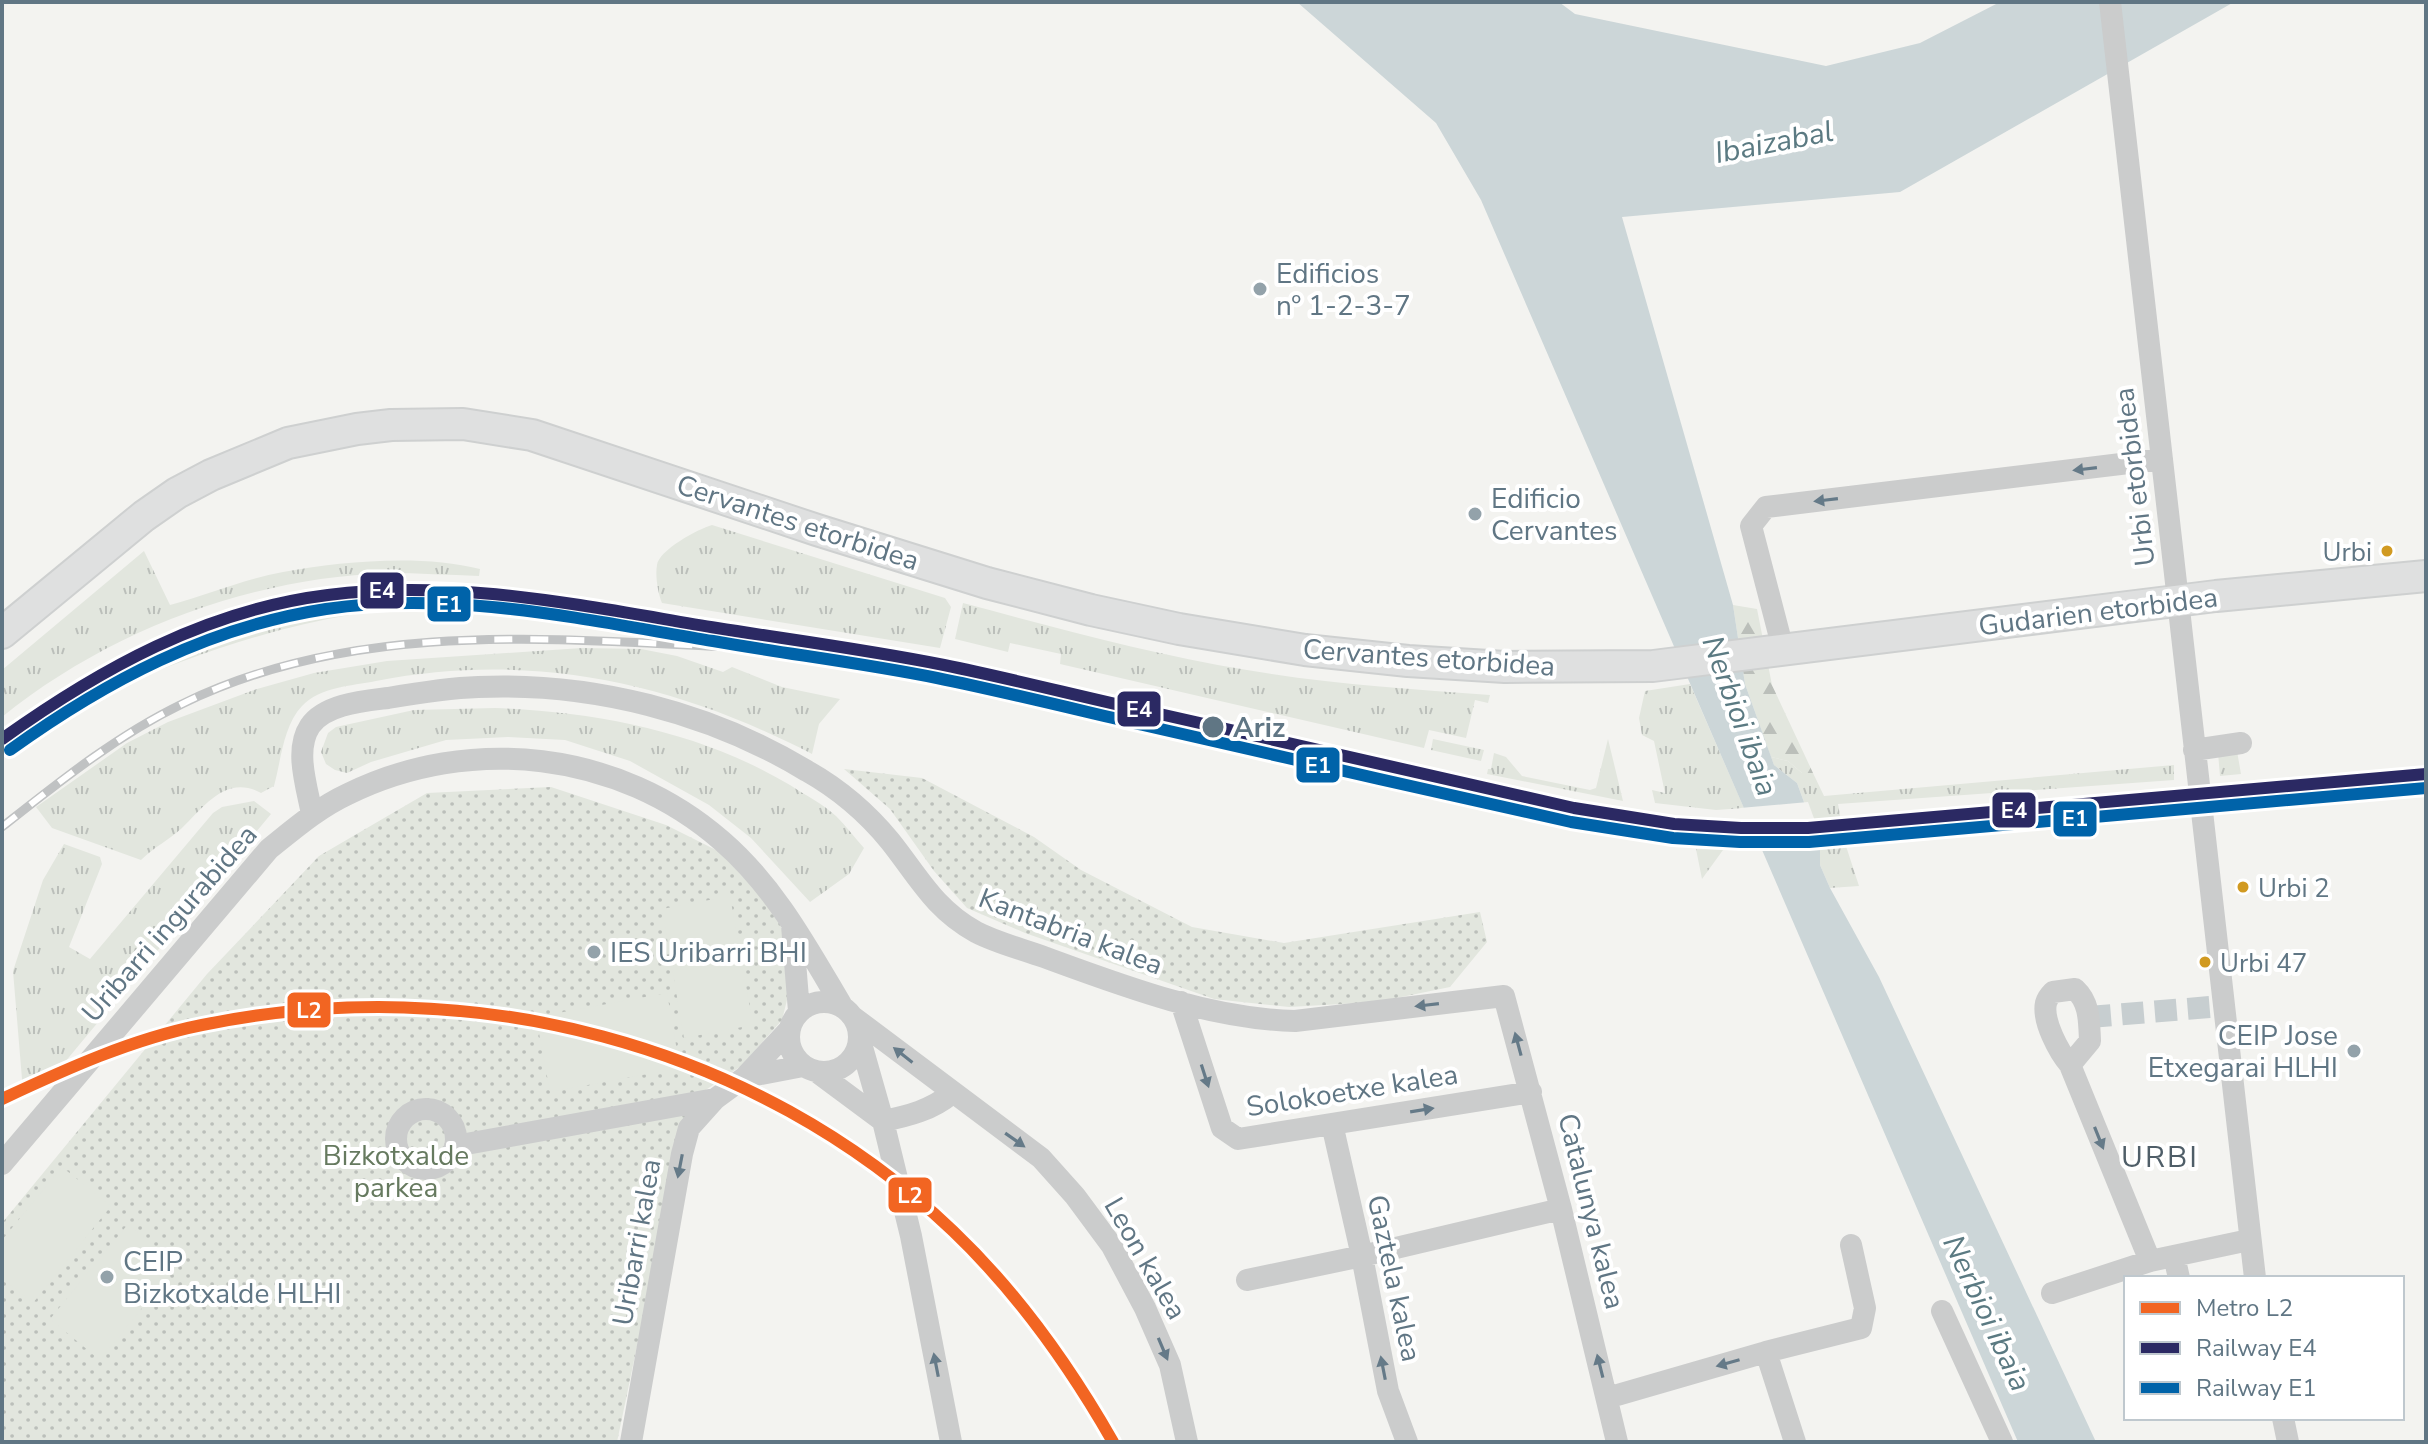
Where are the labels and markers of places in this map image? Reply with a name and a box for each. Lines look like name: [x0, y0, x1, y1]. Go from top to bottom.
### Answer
place label: Edificios nº 1-2-3-7: [1276, 255, 1411, 325]
marker: Edificios nº 1-2-3-7: [1251, 280, 1269, 298]
place label: Edificio Cervantes: [1491, 480, 1618, 550]
marker: Edificio Cervantes: [1466, 505, 1484, 523]
place label: Urbi: [2323, 535, 2372, 570]
marker: Urbi: [2379, 543, 2395, 559]
place label: Ariz: [1233, 709, 1285, 747]
marker: Ariz: [1200, 714, 1226, 740]
place label: Urbi 2: [2258, 871, 2330, 906]
marker: Urbi 2: [2235, 879, 2251, 895]
place label: IES Uribarri BHI: [610, 934, 807, 972]
marker: IES Uribarri BHI: [585, 943, 603, 961]
place label: Urbi 47: [2220, 946, 2307, 981]
marker: Urbi 47: [2197, 954, 2213, 970]
place label: CEIP Jose Etxegarai HLHI: [2148, 1017, 2338, 1087]
marker: CEIP Jose Etxegarai HLHI: [2345, 1042, 2363, 1060]
place label: CEIP Bizkotxalde HLHI: [123, 1243, 342, 1313]
marker: CEIP Bizkotxalde HLHI: [98, 1268, 116, 1286]

